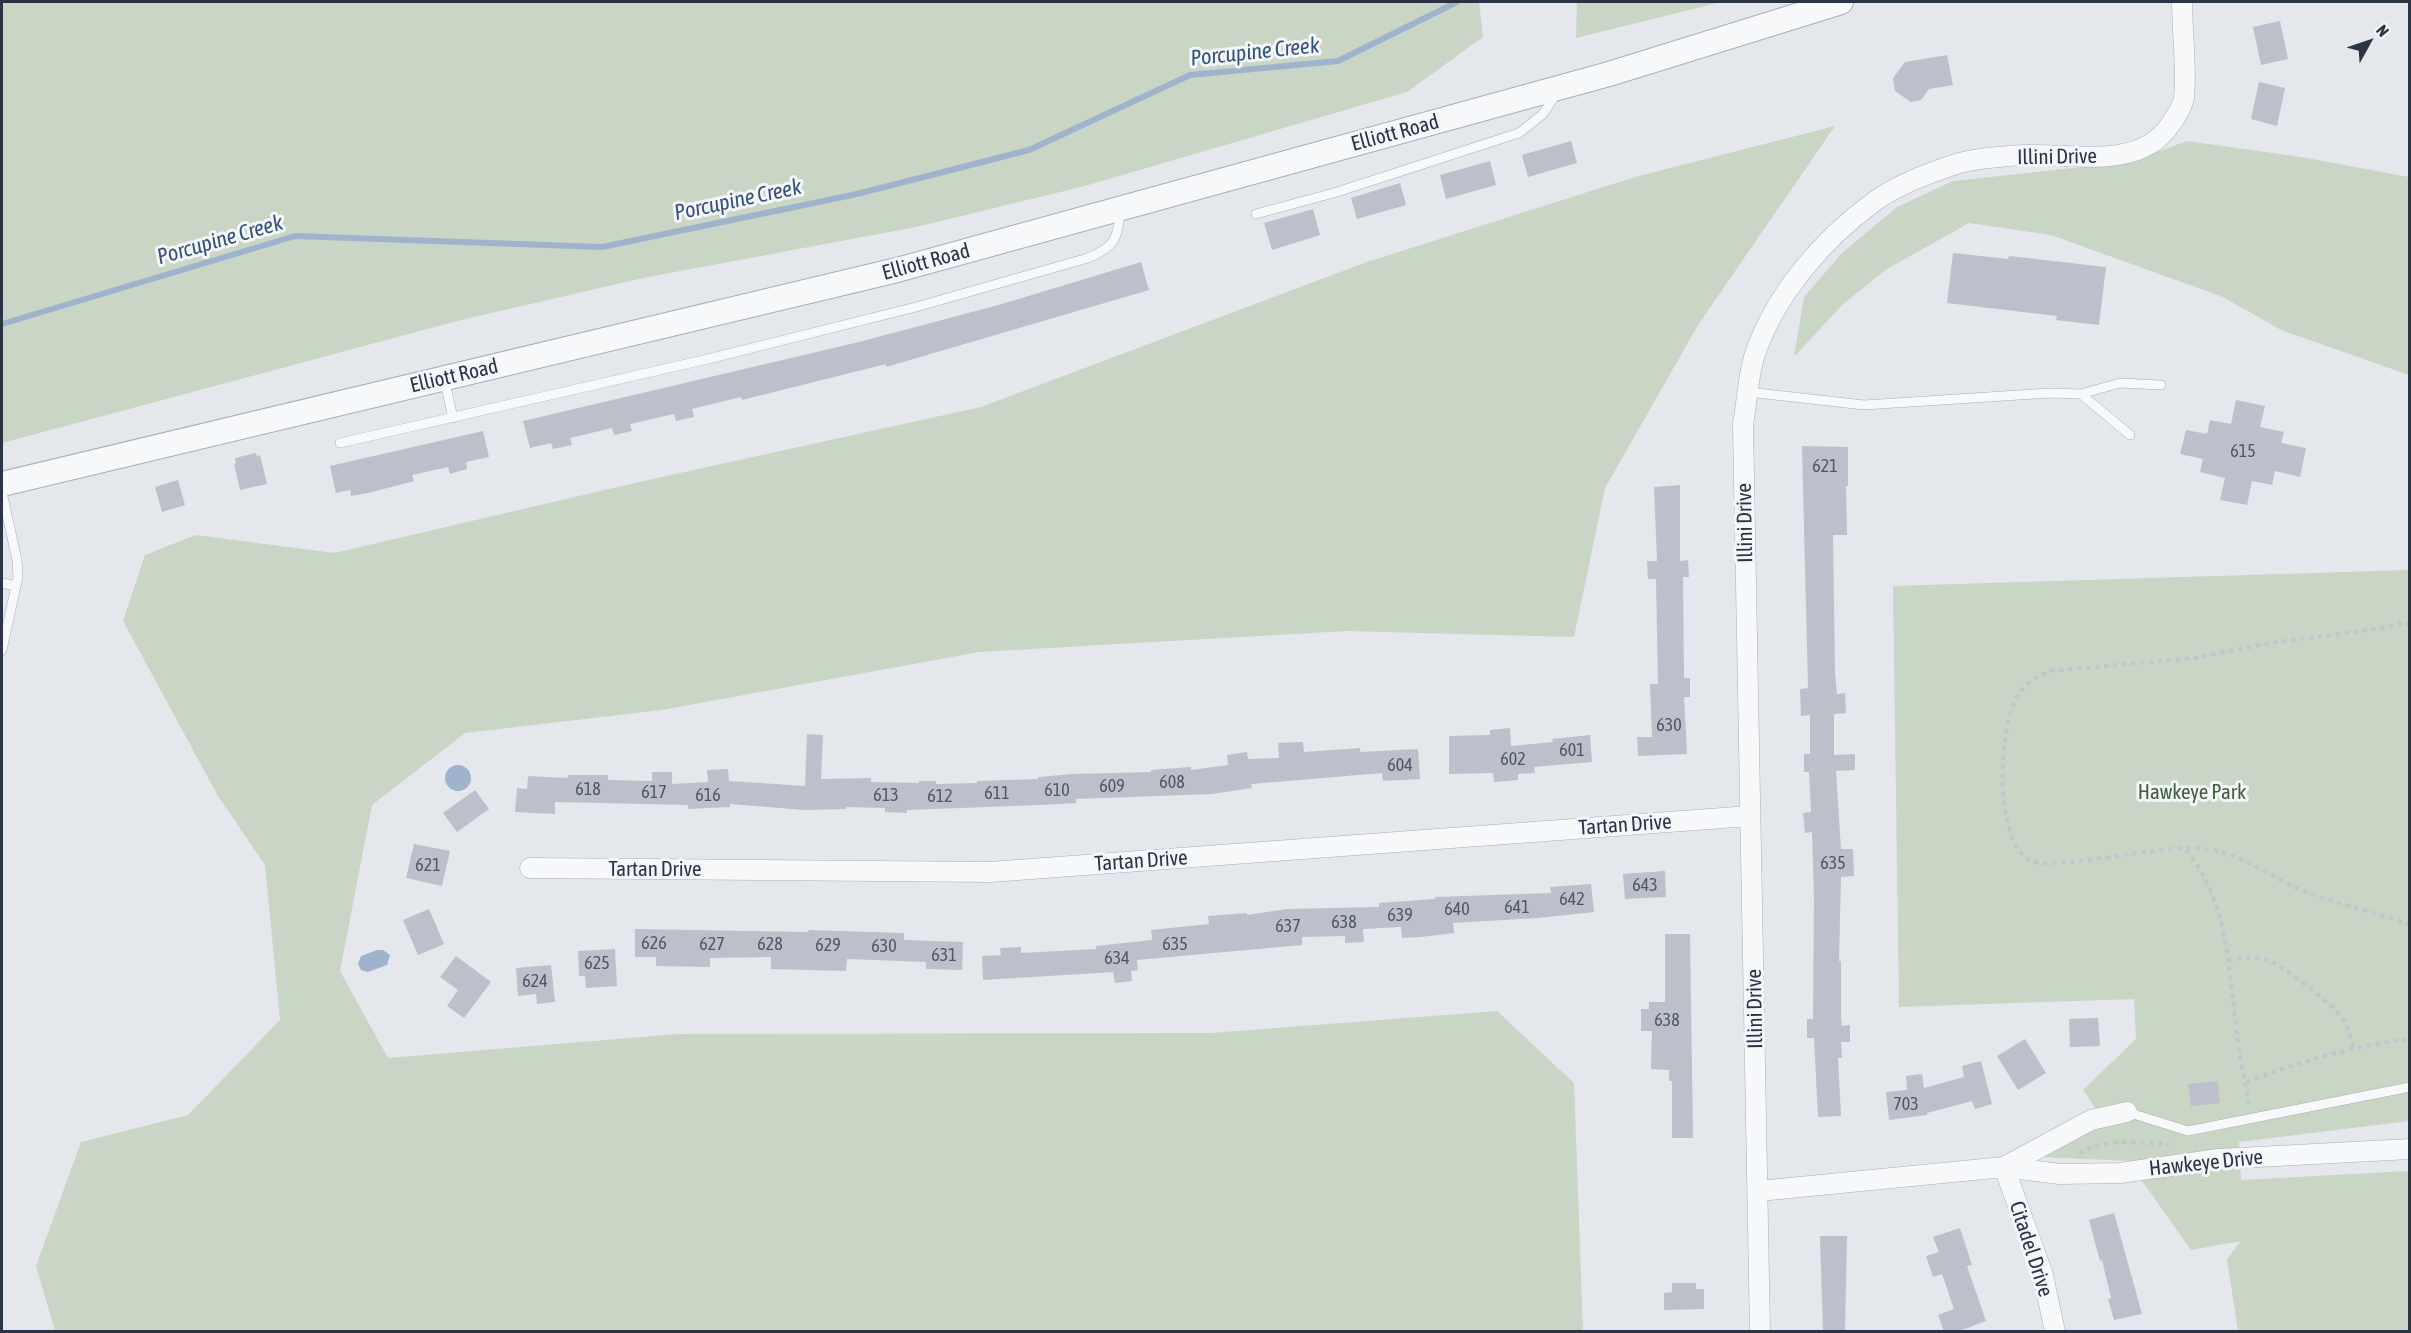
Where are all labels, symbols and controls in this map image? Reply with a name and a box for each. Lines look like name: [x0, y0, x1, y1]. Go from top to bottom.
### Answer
north arrow: [2339, 12, 2399, 72]
text: N: [2373, 21, 2393, 40]
water label: Porcupine Creek: [1189, 32, 1321, 72]
street label: Elliott Road: [1348, 109, 1442, 157]
street label: Illini Drive: [2017, 144, 2097, 170]
water label: Porcupine Creek: [672, 174, 804, 226]
water label: Porcupine Creek: [154, 209, 286, 271]
street label: Elliott Road: [879, 238, 973, 286]
street label: Elliott Road: [407, 354, 501, 398]
house number: 615: [2230, 440, 2256, 462]
house number: 621: [1812, 455, 1838, 477]
street label: Illini Drive: [1732, 483, 1758, 563]
house number: 630: [1656, 714, 1682, 736]
house number: 601: [1559, 739, 1585, 761]
house number: 602: [1500, 748, 1526, 770]
house number: 604: [1387, 754, 1413, 776]
house number: 608: [1159, 771, 1185, 793]
house number: 609: [1099, 775, 1125, 797]
house number: 618: [575, 778, 601, 800]
house number: 610: [1044, 779, 1070, 801]
park label: Hawkeye Park: [2138, 779, 2246, 805]
house number: 617: [641, 781, 667, 803]
house number: 611: [984, 782, 1010, 804]
house number: 616: [695, 784, 721, 806]
house number: 613: [873, 784, 899, 806]
house number: 612: [927, 785, 953, 807]
street label: Tartan Drive: [1578, 809, 1672, 841]
street label: Tartan Drive: [1094, 845, 1188, 877]
house number: 635: [1820, 852, 1846, 874]
house number: 621: [415, 854, 441, 876]
street label: Tartan Drive: [608, 856, 702, 882]
house number: 643: [1632, 874, 1658, 896]
house number: 642: [1559, 888, 1585, 910]
house number: 641: [1504, 896, 1530, 918]
house number: 640: [1444, 898, 1470, 920]
house number: 639: [1387, 904, 1413, 926]
house number: 638: [1331, 911, 1357, 933]
house number: 637: [1275, 915, 1301, 937]
house number: 626: [641, 932, 667, 954]
house number: 627: [699, 933, 725, 955]
house number: 628: [757, 933, 783, 955]
house number: 635: [1162, 933, 1188, 955]
house number: 629: [815, 934, 841, 956]
house number: 630: [871, 935, 897, 957]
house number: 631: [931, 944, 957, 966]
house number: 634: [1104, 947, 1130, 969]
house number: 625: [584, 952, 610, 974]
street label: Illini Drive: [1742, 969, 1768, 1049]
house number: 624: [522, 970, 548, 992]
house number: 638: [1654, 1009, 1680, 1031]
house number: 703: [1893, 1093, 1919, 1115]
street label: Hawkeye Drive: [2148, 1144, 2264, 1182]
street label: Citadel Drive: [2004, 1198, 2058, 1300]

